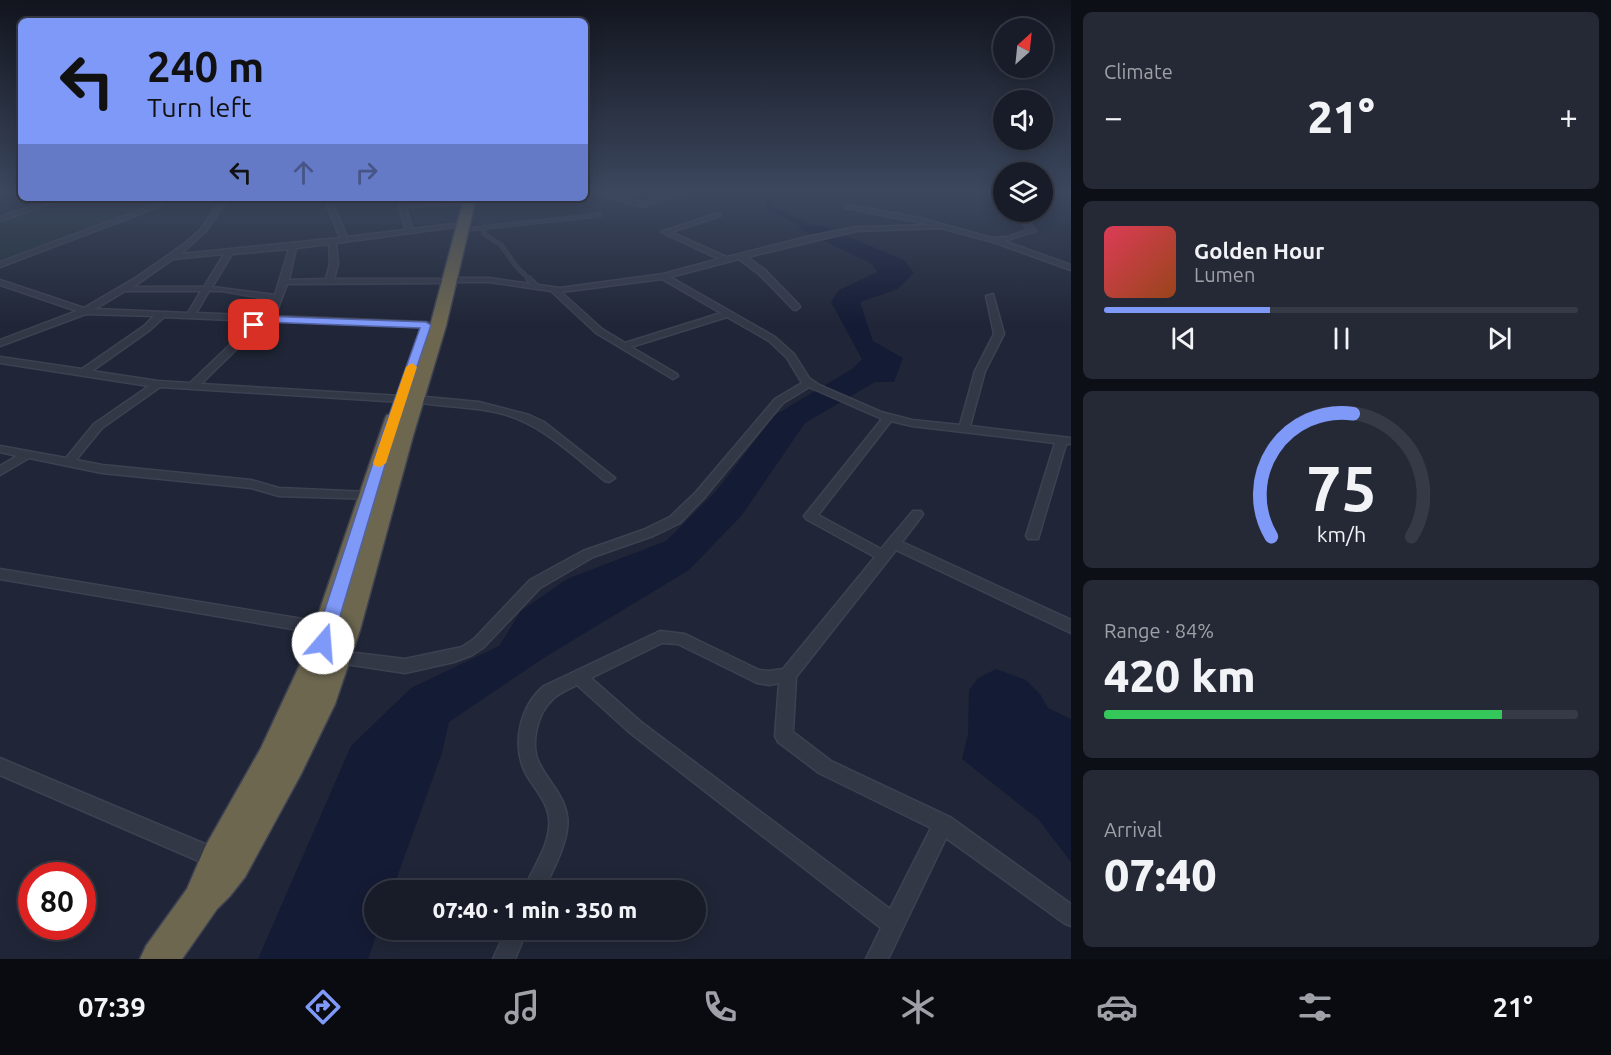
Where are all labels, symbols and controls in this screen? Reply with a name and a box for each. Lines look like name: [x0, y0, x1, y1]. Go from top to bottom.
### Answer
north arrow: [993, 18, 1053, 78]
map controls: [993, 18, 1053, 222]
icon: left: [48, 42, 126, 120]
text: 240 m: [147, 43, 264, 90]
text: Climate: [1104, 60, 1173, 83]
button: sound: [993, 90, 1053, 150]
text: 21°: [1307, 91, 1375, 142]
text: Turn left: [147, 92, 251, 122]
text: −: [1104, 98, 1123, 135]
text: +: [1559, 98, 1578, 135]
icon: left: [224, 156, 257, 189]
icon: ahead: [287, 156, 320, 189]
icon: right: [350, 156, 383, 189]
button: layers: [993, 162, 1053, 222]
text: Golden Hour: [1194, 238, 1324, 263]
text: Lumen: [1194, 263, 1255, 286]
pin: [228, 299, 279, 350]
icon: arrive: [237, 308, 270, 341]
icon: previous: [1167, 322, 1200, 355]
icon: pause: [1325, 322, 1358, 355]
icon: next: [1483, 322, 1516, 355]
text: 75: [1306, 453, 1376, 523]
text: km/h: [1316, 522, 1366, 546]
position arrow: [291, 611, 355, 675]
text: Range · 84%: [1104, 619, 1214, 642]
text: 420 km: [1104, 650, 1256, 701]
text: Arrival: [1104, 818, 1162, 841]
text: 07:40: [1104, 849, 1217, 900]
speed limit sign: 80: [18, 862, 96, 940]
text: 07:40 · 1 min · 350 m: [433, 897, 637, 922]
icon: directions: [302, 986, 344, 1028]
icon: music: [501, 986, 543, 1028]
icon: phone: [699, 986, 741, 1028]
icon: climate: [897, 986, 939, 1028]
icon: car: [1096, 986, 1138, 1028]
icon: filters: [1294, 986, 1336, 1028]
text: 07:39: [78, 992, 146, 1022]
text: 21°: [1493, 992, 1533, 1022]

